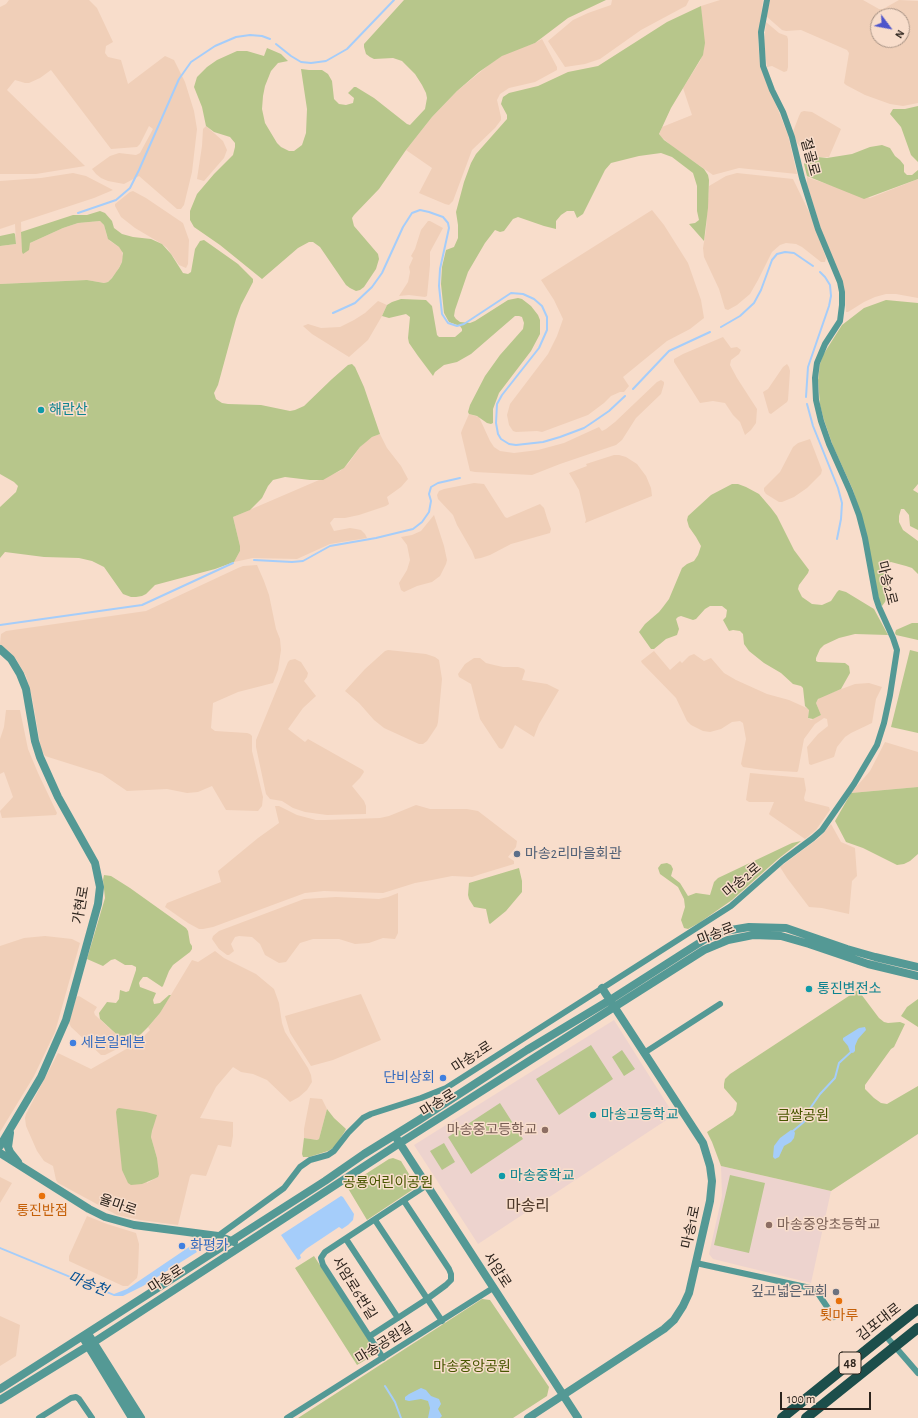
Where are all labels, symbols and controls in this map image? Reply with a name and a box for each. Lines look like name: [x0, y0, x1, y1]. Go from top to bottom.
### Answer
north arrow: [870, 8, 910, 48]
text: N: [893, 28, 906, 40]
street label: 절골로: [797, 136, 823, 178]
place label: 해란산: [49, 402, 88, 418]
marker: 해란산: [36, 405, 46, 415]
street label: 마송2로: [873, 559, 901, 607]
place label: 마송2리마을회관: [525, 846, 622, 862]
marker: 마송2리마을회관: [512, 849, 522, 859]
street label: 마송2로: [719, 859, 765, 901]
street label: 가현로: [69, 885, 93, 925]
street label: 마송로: [695, 919, 737, 949]
place label: 통진변전소: [817, 981, 881, 997]
marker: 통진변전소: [804, 984, 814, 994]
place label: 세븐일레븐: [81, 1035, 145, 1051]
marker: 세븐일레븐: [68, 1038, 78, 1048]
street label: 마송2로: [449, 1038, 495, 1076]
place label: 단비상회: [383, 1070, 435, 1086]
marker: 단비상회: [438, 1073, 448, 1083]
street label: 마송로: [417, 1086, 459, 1120]
place label: 마송고등학교: [601, 1107, 678, 1123]
park label: 금쌀공원: [777, 1108, 829, 1124]
marker: 마송고등학교: [588, 1110, 598, 1120]
place label: 마송중고등학교: [447, 1122, 537, 1138]
marker: 마송중고등학교: [540, 1125, 550, 1135]
place label: 마송중학교: [510, 1168, 574, 1184]
marker: 마송중학교: [497, 1171, 507, 1181]
park label: 공룡어린이공원: [343, 1175, 433, 1191]
marker: 통진반점: [37, 1191, 47, 1201]
street label: 율마로: [97, 1191, 139, 1219]
district label: 마송리: [506, 1196, 550, 1216]
place label: 통진반점: [16, 1203, 68, 1219]
street label: 마송1로: [678, 1204, 704, 1250]
place label: 마송중앙초등학교: [777, 1217, 880, 1233]
marker: 마송중앙초등학교: [764, 1220, 774, 1230]
place label: 화평카: [190, 1238, 229, 1254]
marker: 화평카: [177, 1241, 187, 1251]
street label: 서암로: [479, 1249, 515, 1291]
street label: 서암로6번길: [328, 1253, 380, 1323]
street label: 마송로: [145, 1261, 187, 1297]
water label: 마송천: [65, 1268, 111, 1300]
place label: 깊고넓은교회: [751, 1284, 828, 1300]
marker: 깊고넓은교회: [831, 1287, 841, 1297]
marker: 툇마루: [834, 1296, 844, 1306]
street label: 김포대로: [854, 1300, 904, 1344]
place label: 툇마루: [820, 1308, 858, 1324]
street label: 마송공원길: [352, 1319, 416, 1367]
road number: 48: [839, 1352, 861, 1374]
park label: 마송중앙공원: [433, 1359, 511, 1375]
scale bar: [782, 1384, 873, 1410]
text: 100 m: [787, 1393, 815, 1405]

